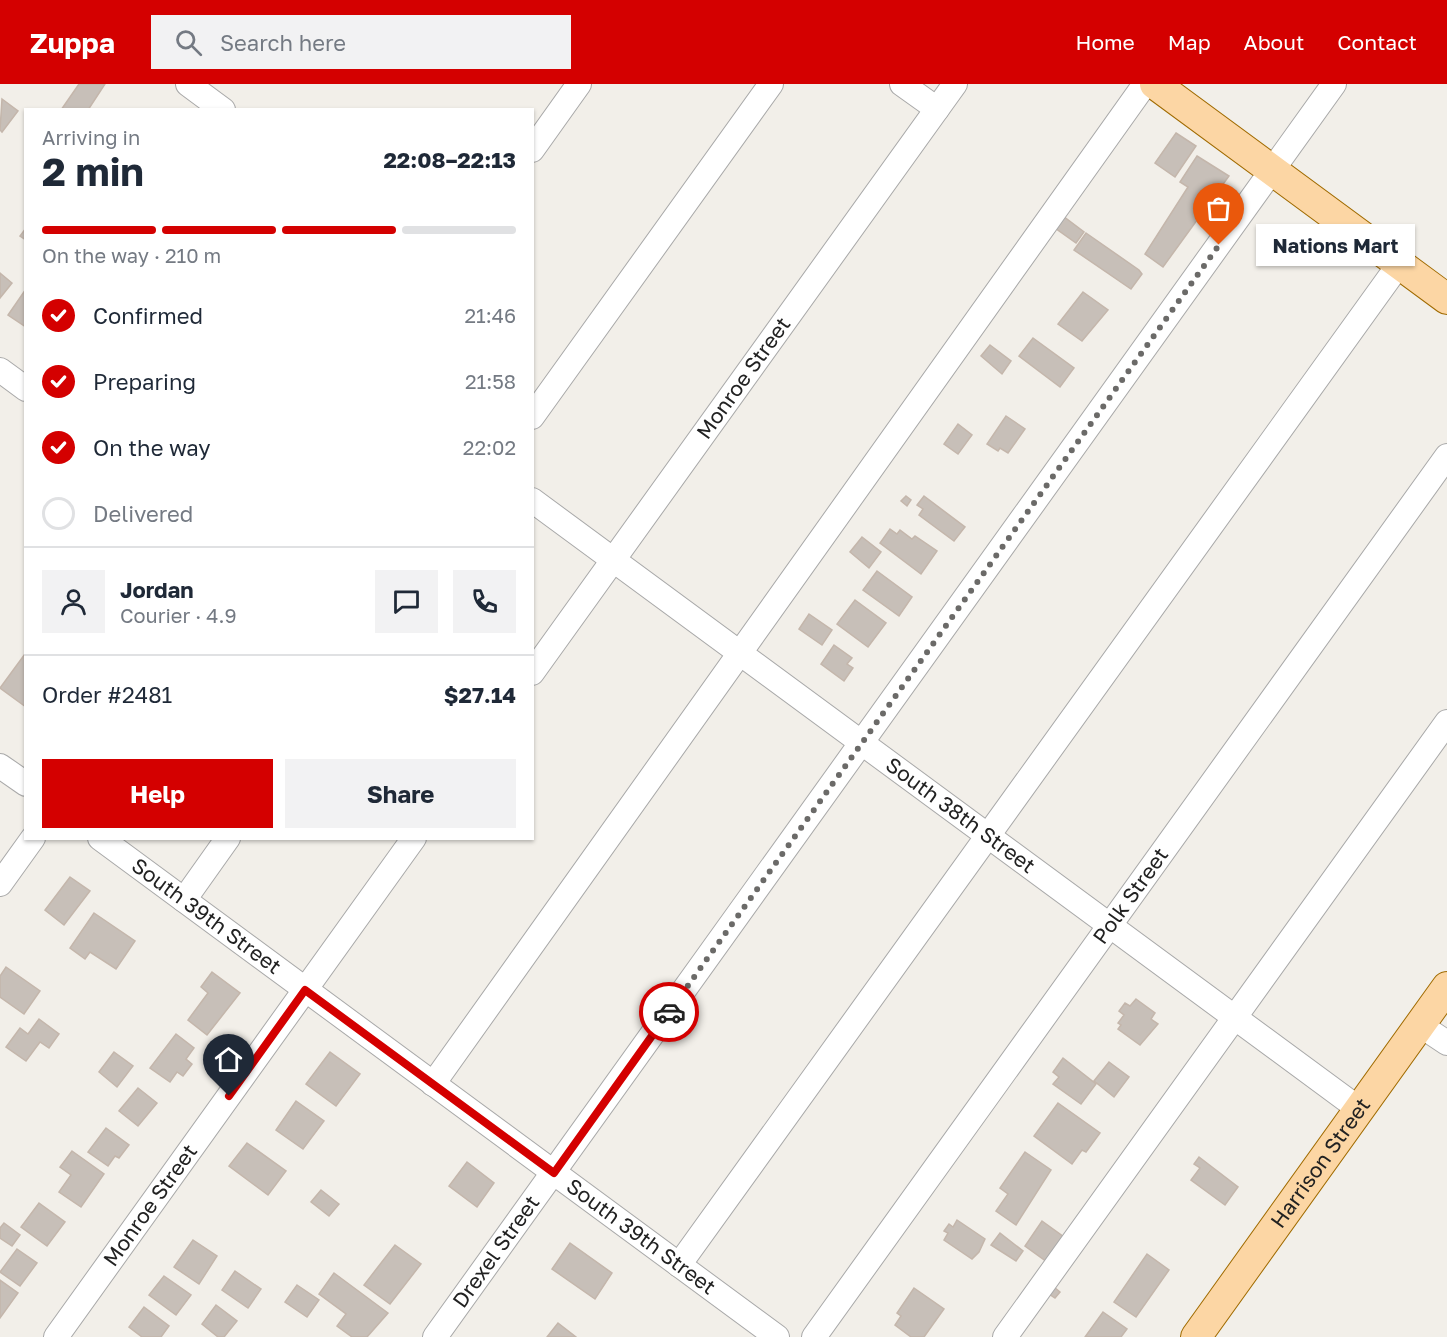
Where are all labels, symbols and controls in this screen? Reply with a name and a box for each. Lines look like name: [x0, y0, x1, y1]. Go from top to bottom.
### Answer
search box: [151, 15, 571, 69]
text: Zuppa: [30, 26, 115, 59]
icon: search: [172, 26, 205, 59]
text: Search here: [220, 29, 346, 56]
text: Home: [1075, 29, 1135, 55]
text: Map: [1168, 29, 1211, 55]
text: About: [1244, 29, 1304, 55]
text: Contact: [1337, 29, 1417, 55]
text: Arriving in: [42, 125, 140, 149]
text: 22:08–22:13: [383, 146, 516, 173]
text: 2 min: [42, 148, 144, 195]
pin: [1193, 183, 1244, 245]
icon: bag: [1202, 192, 1235, 225]
callout: Nations Mart: [1255, 224, 1414, 266]
text: Nations Mart: [1272, 233, 1399, 257]
text: On the way · 210 m: [42, 243, 221, 267]
icon: check: [42, 299, 75, 332]
text: Confirmed: [93, 302, 203, 329]
text: 21:46: [464, 303, 516, 327]
street label: Monroe Street: [690, 312, 795, 444]
icon: check: [42, 365, 75, 398]
text: Preparing: [93, 368, 196, 395]
text: 21:58: [465, 369, 516, 393]
icon: check: [42, 431, 75, 464]
text: On the way: [93, 434, 211, 461]
text: 22:02: [463, 435, 516, 459]
text: Delivered: [93, 500, 193, 527]
button: person: [42, 570, 105, 633]
button: chat: [375, 570, 438, 633]
button: phone: [453, 570, 516, 633]
text: Jordan: [120, 576, 194, 603]
text: Courier · 4.9: [120, 603, 237, 627]
text: Order #2481: [42, 681, 172, 708]
text: $27.14: [444, 681, 516, 708]
street label: South 38th Street: [881, 751, 1041, 878]
button: Help: [42, 759, 273, 828]
button: Share: [285, 759, 516, 828]
street label: Polk Street: [1087, 842, 1173, 949]
street label: South 39th Street: [127, 852, 287, 979]
courier: [639, 982, 699, 1042]
icon: car: [653, 996, 686, 1029]
pin: [203, 1034, 254, 1096]
icon: home: [212, 1043, 245, 1076]
street label: Harrison Street: [1264, 1092, 1375, 1233]
street label: Monroe Street: [97, 1139, 202, 1271]
street label: South 39th Street: [562, 1172, 721, 1300]
street label: Drexel Street: [446, 1190, 544, 1312]

